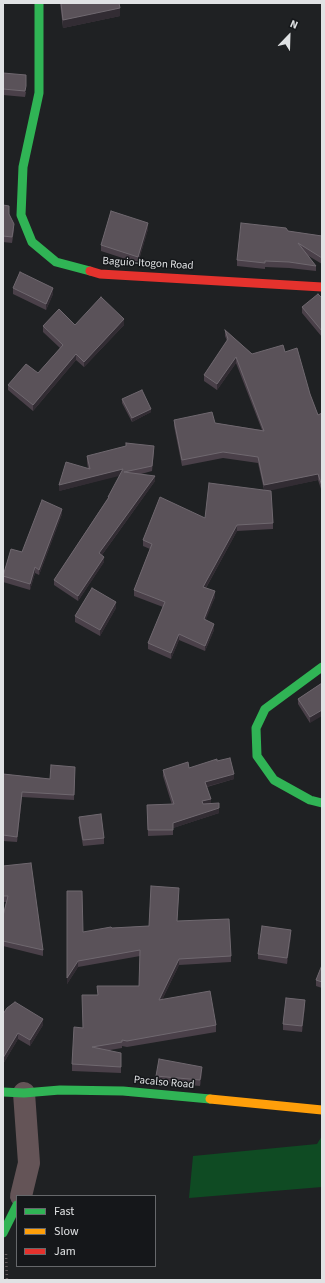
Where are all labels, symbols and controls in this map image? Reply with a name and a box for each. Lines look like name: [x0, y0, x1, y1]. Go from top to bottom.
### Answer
north arrow: [269, 16, 309, 56]
text: N: [288, 16, 300, 33]
street label: Baguio-Itogon Road: [102, 255, 194, 273]
street label: Pacalso Road: [133, 1074, 195, 1092]
legend: [16, 1195, 156, 1267]
text: Fast: [54, 1203, 74, 1220]
text: Slow: [54, 1223, 79, 1240]
text: Jam: [54, 1243, 76, 1260]

